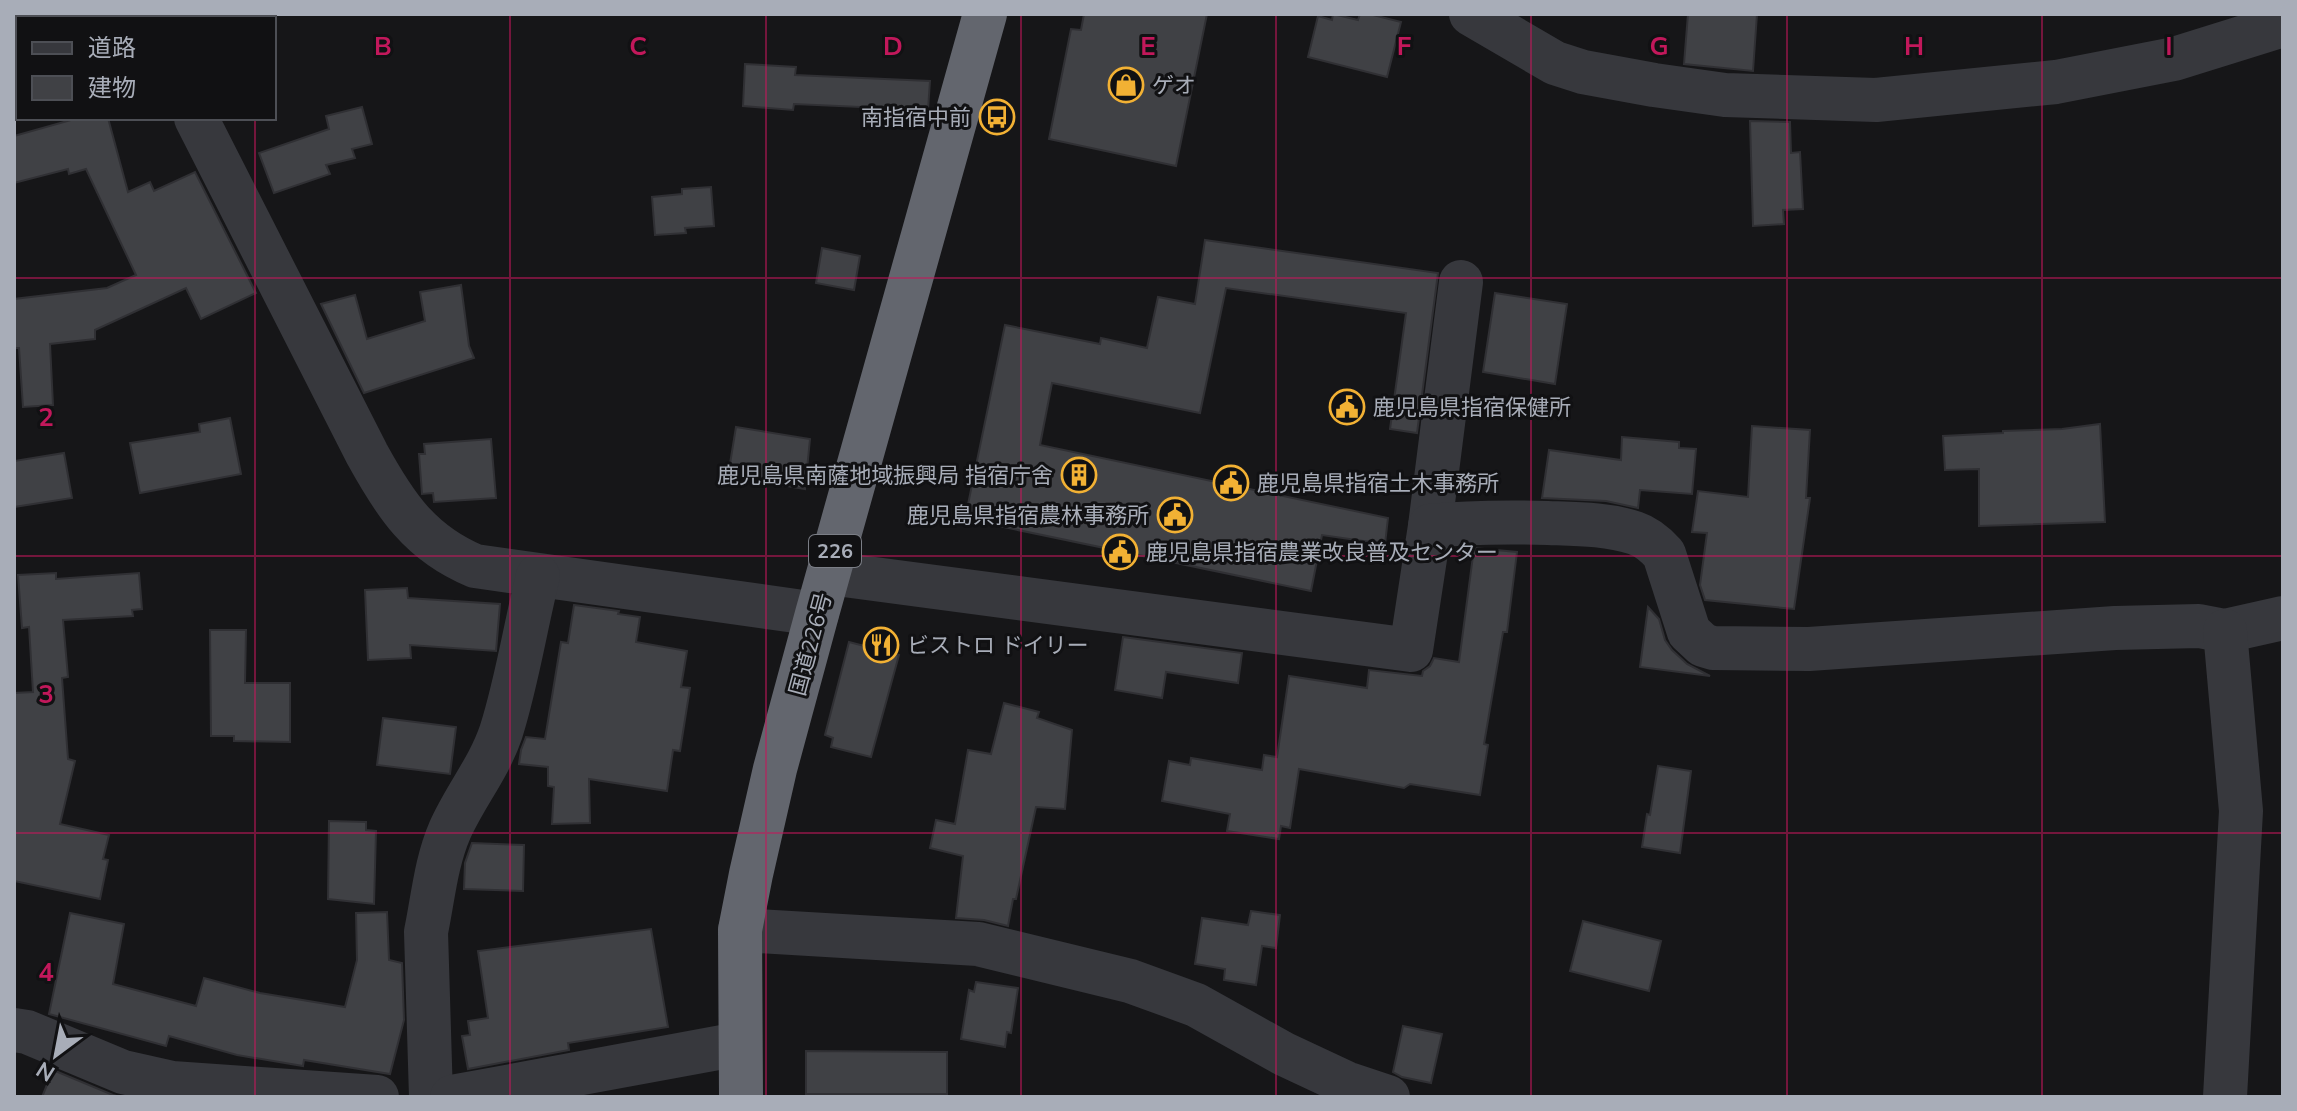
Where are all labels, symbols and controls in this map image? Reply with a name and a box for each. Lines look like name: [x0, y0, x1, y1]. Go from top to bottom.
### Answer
legend: [16, 16, 276, 120]
text: B: [374, 29, 392, 64]
text: C: [629, 29, 647, 64]
text: D: [883, 29, 903, 64]
text: E: [1140, 29, 1156, 64]
text: F: [1397, 29, 1411, 64]
text: G: [1649, 29, 1669, 64]
text: H: [1904, 29, 1924, 64]
text: I: [2165, 29, 2173, 64]
text: 道路: [88, 32, 136, 64]
shop icon: ゲオ: [1107, 66, 1145, 104]
place label: ゲオ: [1152, 71, 1196, 101]
text: 建物: [88, 72, 136, 104]
bus stop icon: 南指宿中前: [978, 98, 1016, 136]
place label: 南指宿中前: [861, 103, 971, 133]
public building icon: 鹿児島県指宿保健所: [1328, 388, 1366, 426]
place label: 鹿児島県指宿保健所: [1373, 393, 1571, 423]
text: 2: [38, 400, 54, 435]
building icon: 鹿児島県南薩地域振興局 指宿庁舍: [1060, 456, 1098, 494]
place label: 鹿児島県南薩地域振興局 指宿庁舍: [717, 461, 1053, 491]
public building icon: 鹿児島県指宿土木事務所: [1212, 464, 1250, 502]
place label: 鹿児島県指宿土木事務所: [1257, 469, 1499, 499]
public building icon: 鹿児島県指宿農林事務所: [1156, 496, 1194, 534]
place label: 鹿児島県指宿農林事務所: [907, 501, 1149, 531]
public building icon: 鹿児島県指宿農業改良普及センター: [1101, 533, 1139, 571]
road number: 226: [809, 535, 861, 567]
place label: 鹿児島県指宿農業改良普及センター: [1146, 538, 1498, 568]
street label: 国道226号: [783, 589, 839, 699]
restaurant icon: ビストロ ドイリー: [862, 626, 900, 664]
place label: ビストロ ドイリー: [907, 631, 1089, 661]
text: 3: [38, 677, 54, 712]
text: 4: [38, 955, 54, 990]
north arrow: [16, 1015, 96, 1095]
text: N: [31, 1054, 61, 1088]

